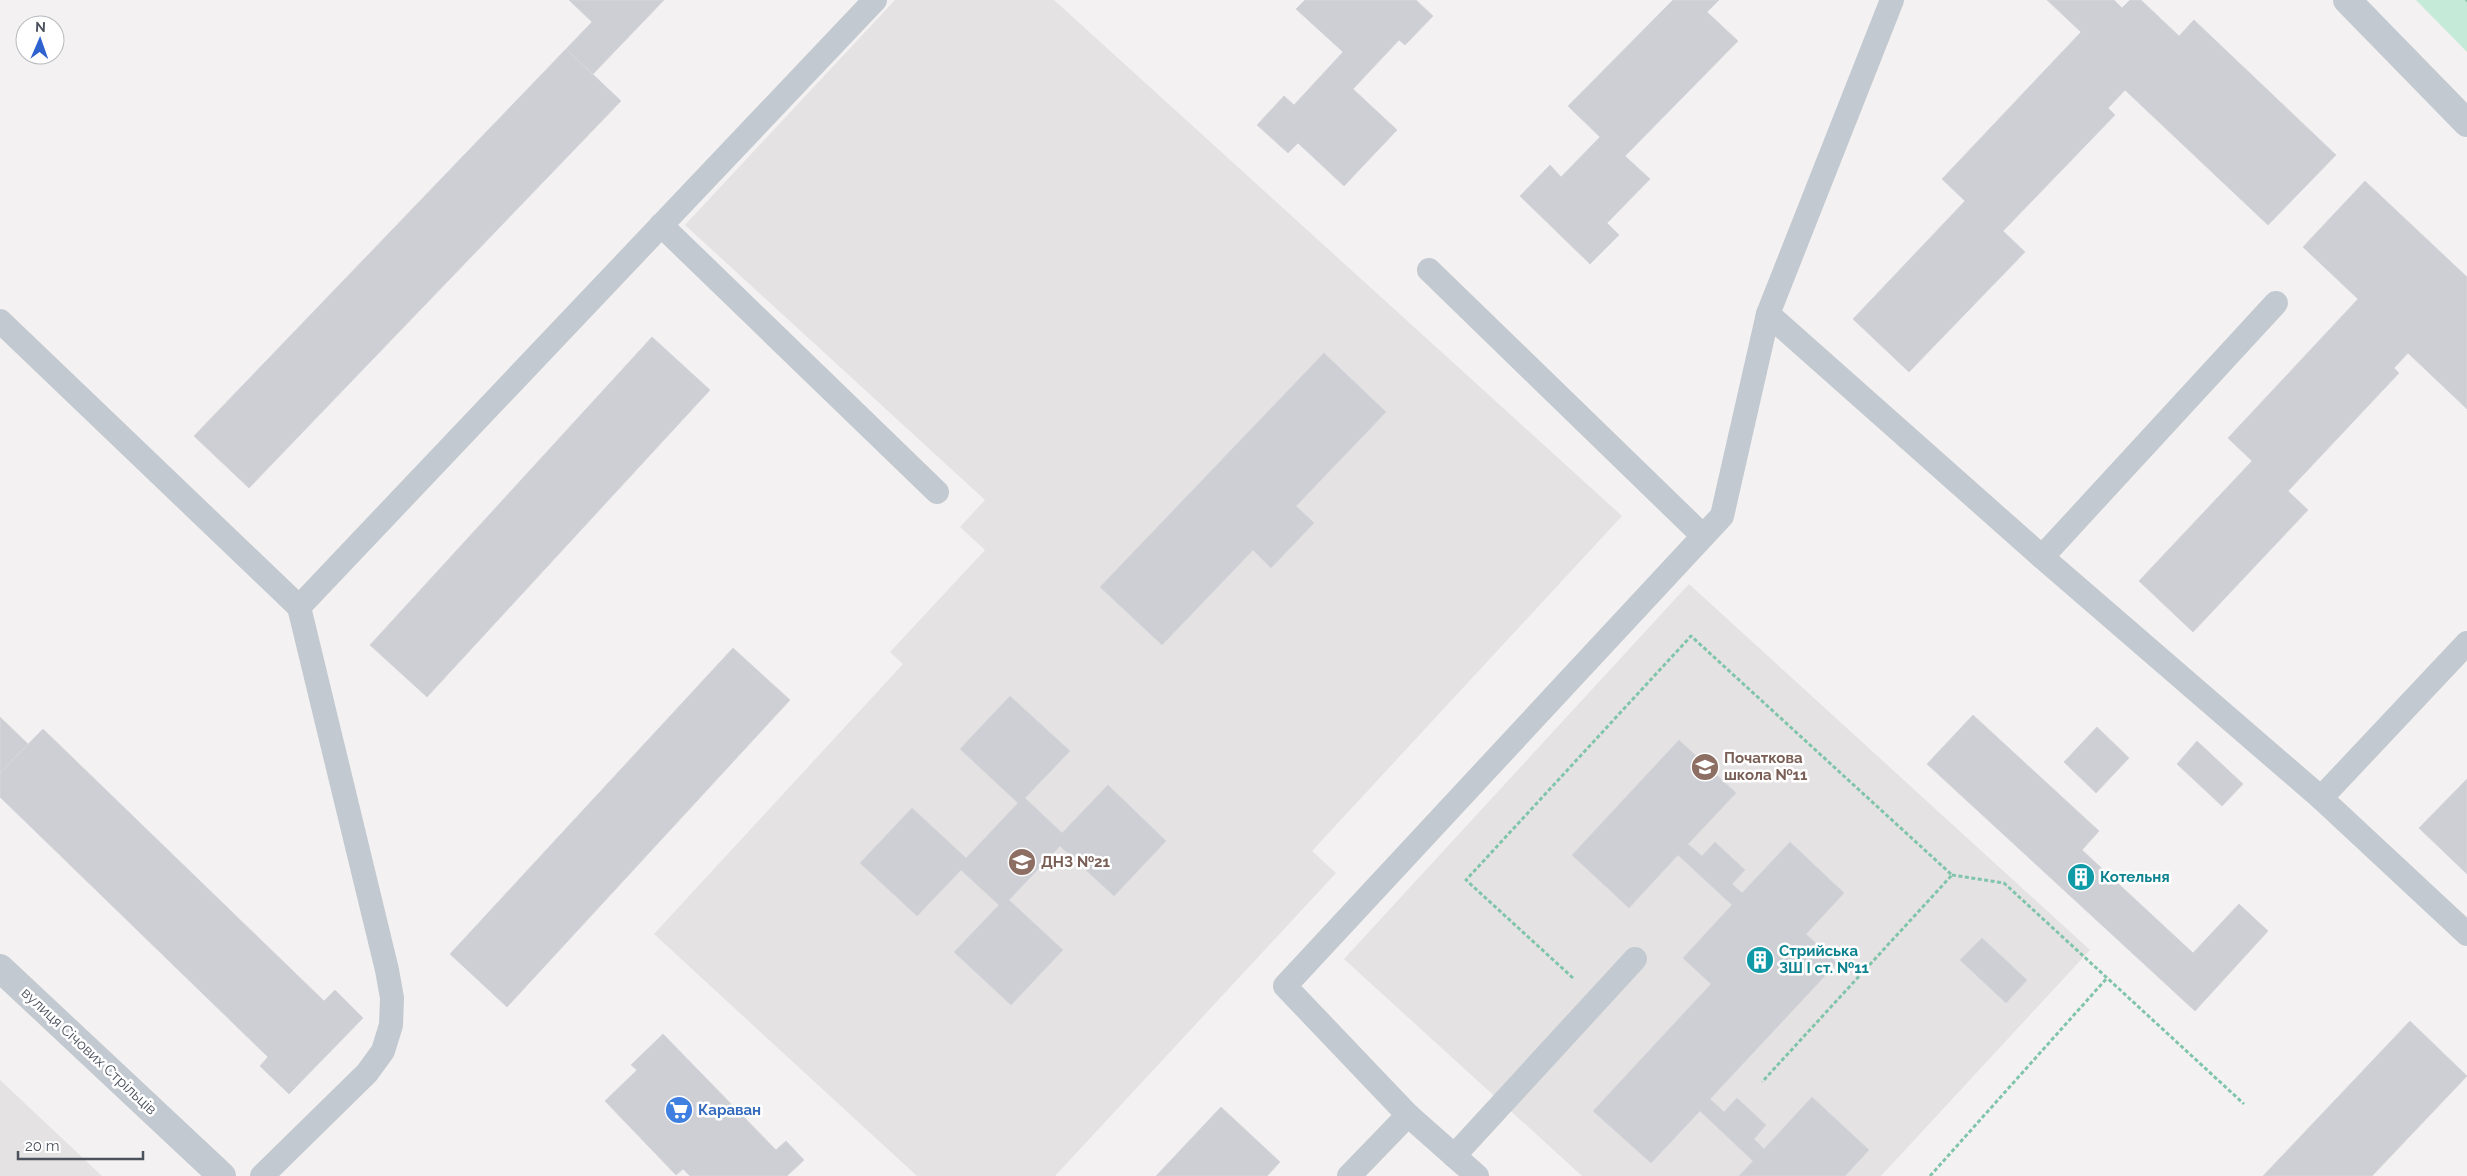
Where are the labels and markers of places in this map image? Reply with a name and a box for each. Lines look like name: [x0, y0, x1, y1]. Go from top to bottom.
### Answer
place label: Початкова школа №11: [1724, 749, 1808, 784]
school or university icon: Початкова школа №11: [1690, 752, 1720, 782]
school or university icon: ДНЗ №21: [1007, 847, 1037, 877]
place label: ДНЗ №21: [1041, 853, 1110, 871]
building icon: Котельня: [2066, 862, 2096, 892]
place label: Котельня: [2100, 868, 2170, 886]
place label: Стрийська ЗШ I ст. №11: [1779, 942, 1870, 977]
building icon: Стрийська ЗШ I ст. №11: [1745, 945, 1775, 975]
supermarket icon: Караван: [664, 1095, 694, 1125]
place label: Караван: [698, 1101, 761, 1119]

